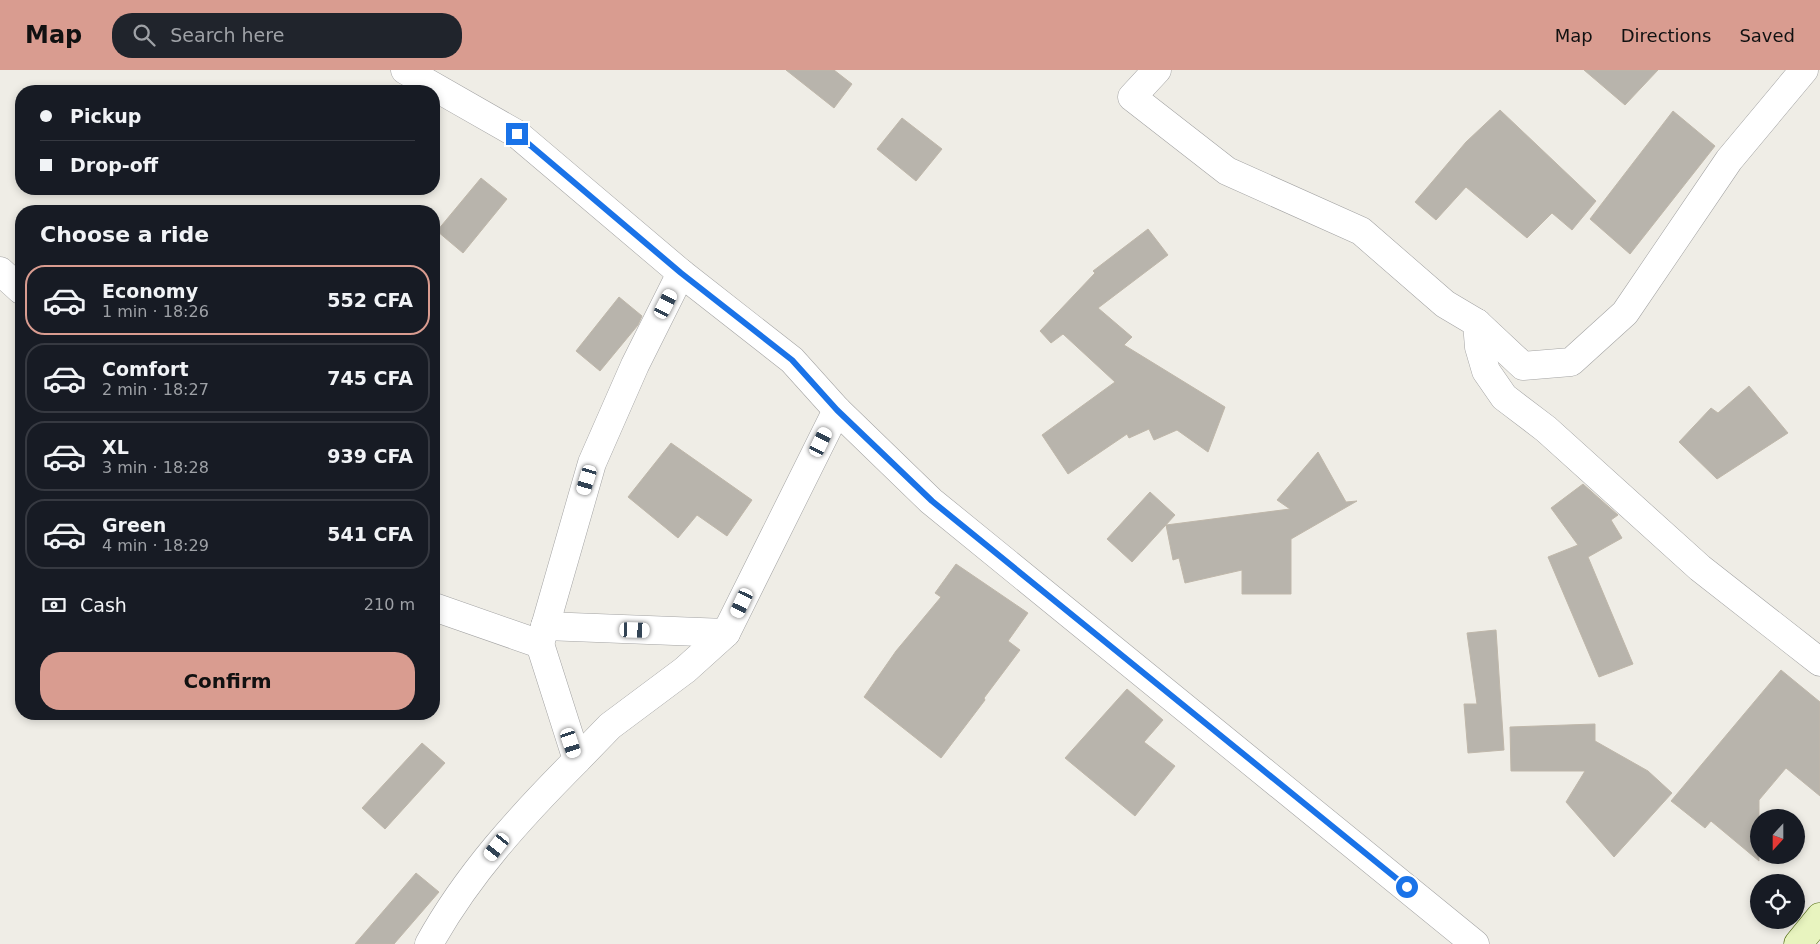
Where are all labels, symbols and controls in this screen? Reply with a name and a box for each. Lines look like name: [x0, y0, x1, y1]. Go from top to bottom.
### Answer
search box: [112, 13, 462, 58]
text: Map: [25, 21, 82, 49]
icon: search: [130, 21, 158, 49]
text: Search here: [170, 24, 284, 46]
text: Map: [1555, 25, 1593, 46]
text: Directions: [1621, 25, 1711, 46]
text: Saved: [1739, 25, 1795, 46]
text: Pickup: [70, 105, 141, 127]
route end: [506, 123, 528, 145]
text: Drop-off: [70, 154, 158, 176]
text: Choose a ride: [40, 222, 209, 247]
icon: car: [42, 278, 87, 323]
text: Economy: [102, 280, 198, 302]
car: [652, 287, 679, 321]
text: 552 CFA: [327, 289, 413, 311]
text: 1 min · 18:26: [102, 302, 209, 321]
icon: car: [42, 356, 87, 401]
text: Comfort: [102, 358, 189, 380]
text: 745 CFA: [327, 367, 413, 389]
text: 2 min · 18:27: [102, 380, 209, 399]
car: [807, 425, 834, 459]
icon: car: [42, 434, 87, 479]
text: XL: [102, 436, 129, 458]
text: 939 CFA: [327, 445, 413, 467]
text: 3 min · 18:28: [102, 458, 209, 477]
car: [575, 463, 598, 497]
icon: car: [42, 512, 87, 557]
text: Green: [102, 514, 166, 536]
text: 541 CFA: [327, 523, 413, 545]
text: 4 min · 18:29: [102, 536, 209, 555]
car: [728, 586, 755, 620]
icon: cash: [40, 591, 68, 619]
text: Cash: [80, 594, 127, 616]
text: 210 m: [364, 595, 415, 614]
car: [619, 622, 650, 638]
button: Confirm: [40, 652, 415, 710]
car: [559, 726, 582, 760]
north arrow: [1750, 809, 1805, 864]
map controls: [1750, 809, 1805, 929]
car: [481, 831, 512, 863]
button: locate: [1750, 874, 1805, 929]
route start: [1396, 876, 1418, 898]

